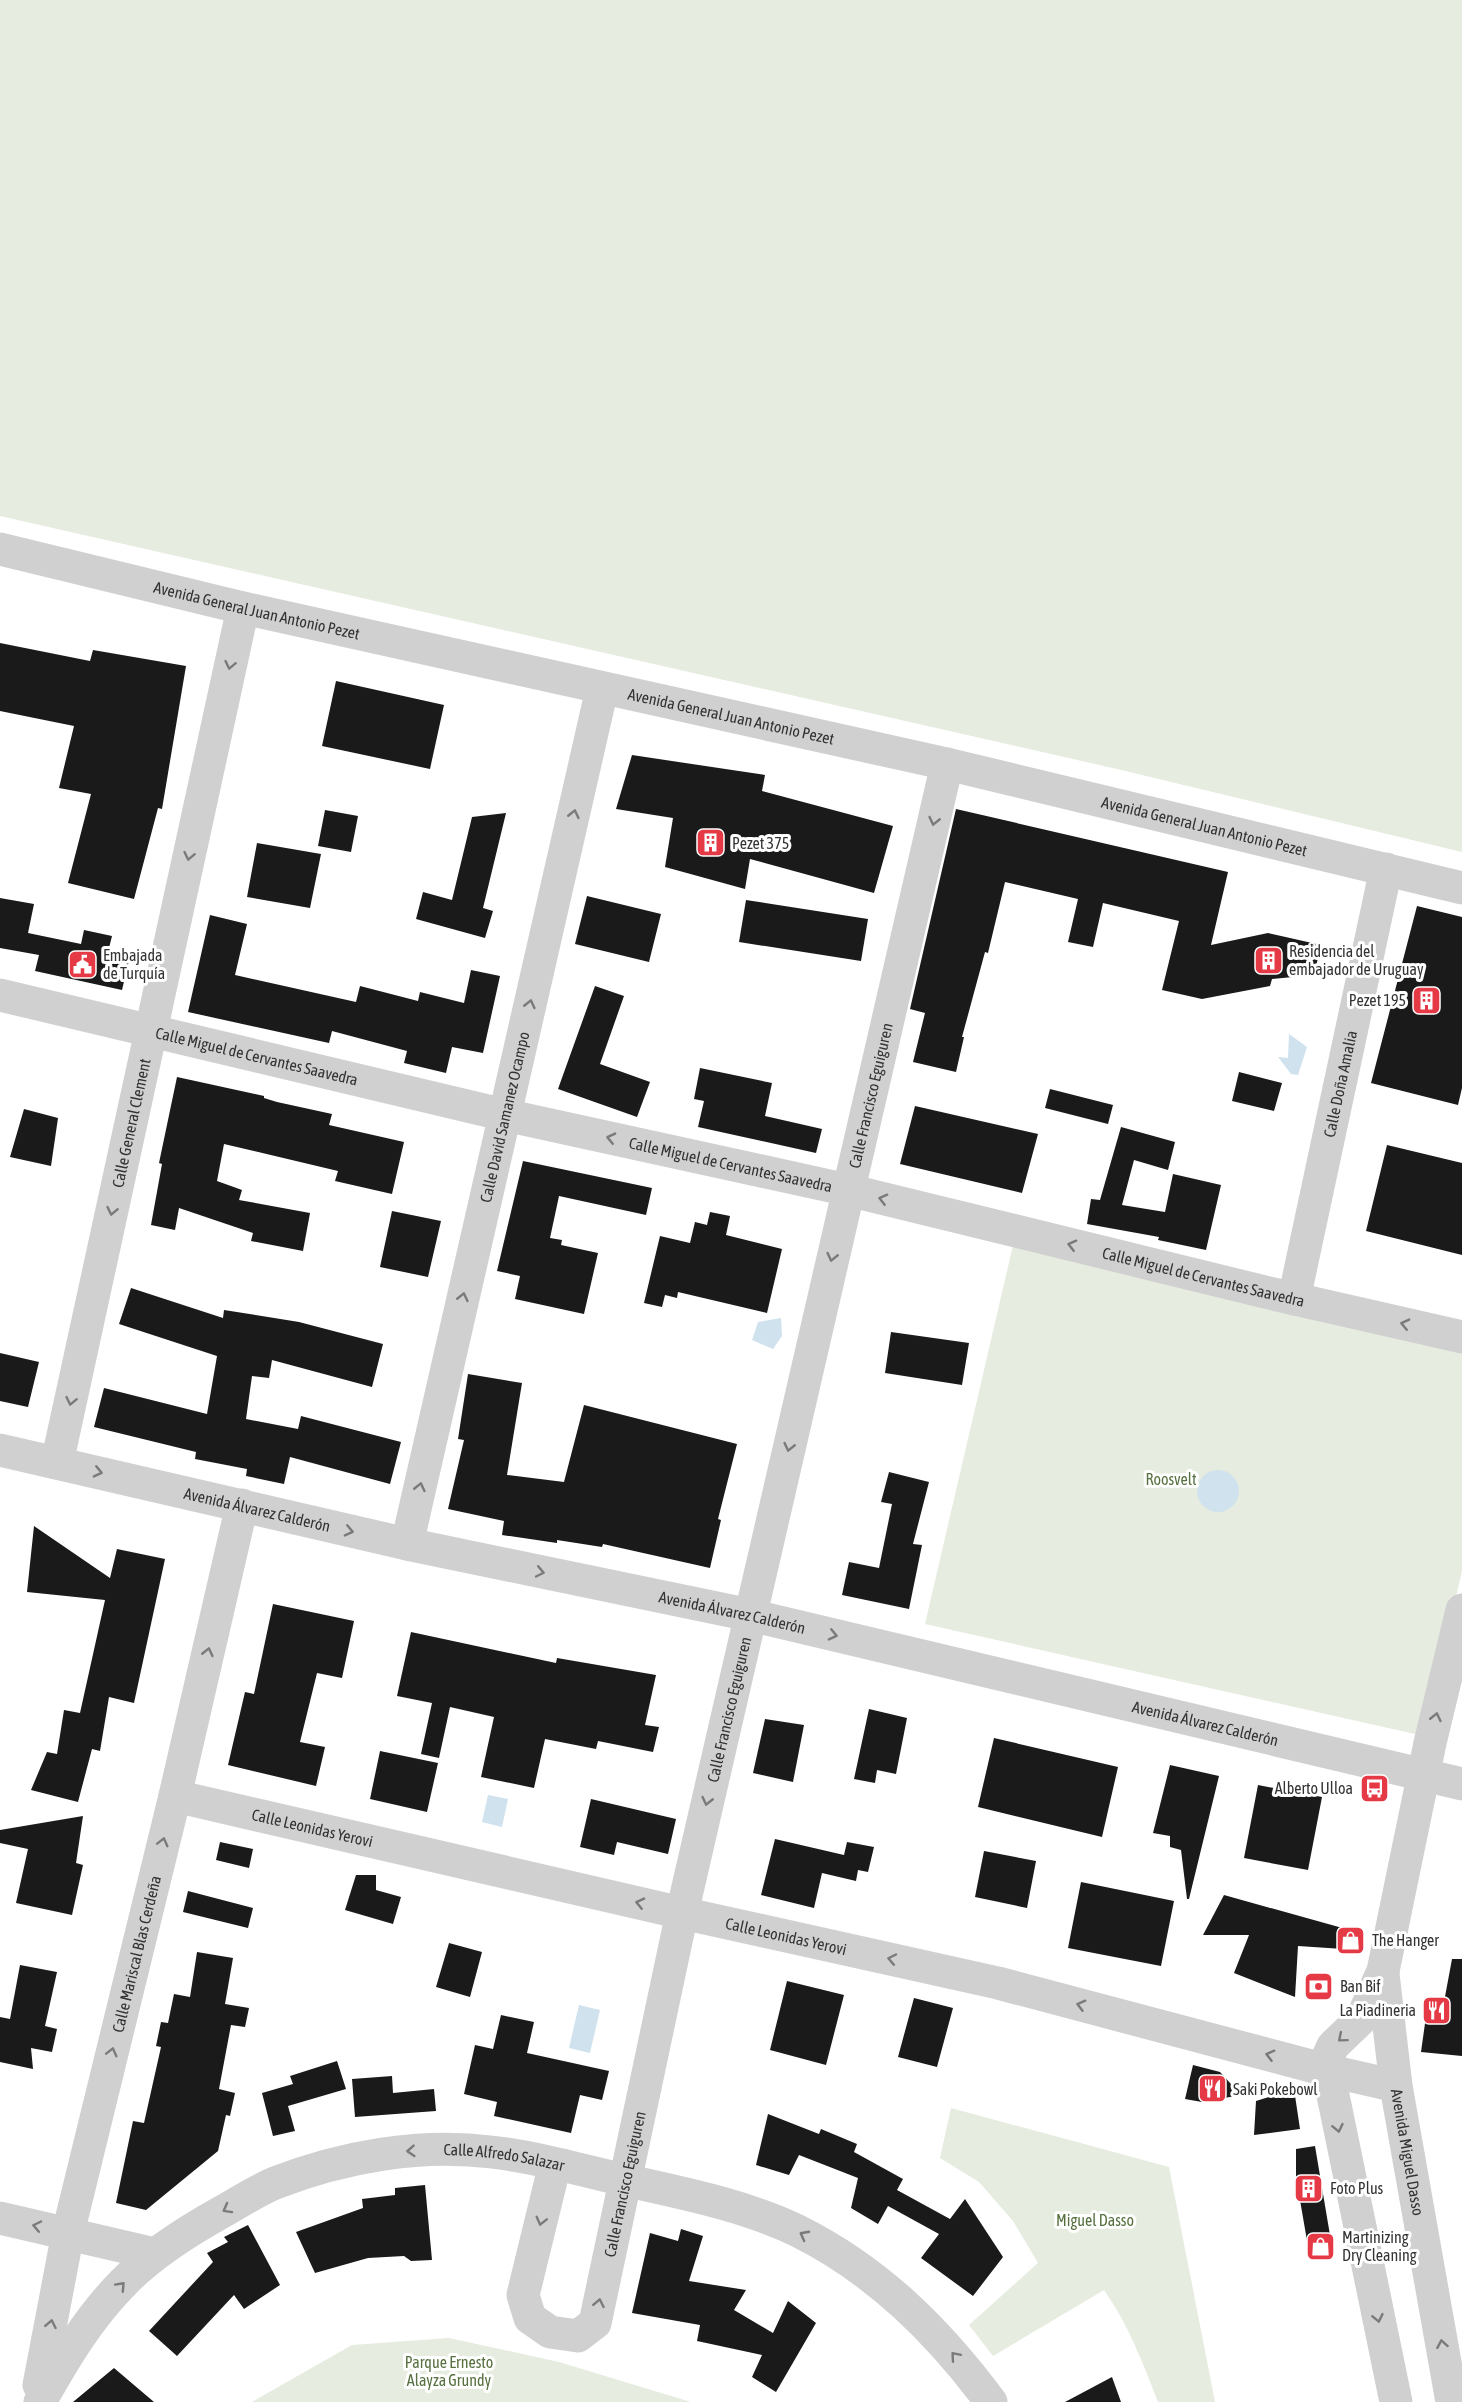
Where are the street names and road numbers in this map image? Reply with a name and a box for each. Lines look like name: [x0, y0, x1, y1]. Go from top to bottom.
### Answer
street label: Avenida General Juan Antonio Pezet: [152, 578, 362, 643]
street label: Avenida General Juan Antonio Pezet: [626, 685, 836, 748]
street label: Avenida General Juan Antonio Pezet: [1100, 793, 1309, 860]
street label: Calle Francisco Eguiguren: [845, 1021, 896, 1170]
street label: Calle Miguel de Cervantes Saavedra: [154, 1023, 360, 1089]
street label: Calle Doña Amalia: [1320, 1029, 1360, 1139]
street label: Calle David Samanez Ocampo: [476, 1030, 533, 1204]
street label: Calle General Clement: [108, 1057, 154, 1189]
street label: Calle Miguel de Cervantes Saavedra: [627, 1133, 834, 1195]
street label: Calle Miguel de Cervantes Saavedra: [1100, 1244, 1306, 1310]
street label: Avenida Álvarez Calderón: [182, 1484, 332, 1535]
street label: Avenida Álvarez Calderón: [657, 1587, 807, 1637]
street label: Calle Francisco Eguiguren: [703, 1635, 754, 1784]
street label: Avenida Álvarez Calderón: [1130, 1697, 1280, 1749]
street label: Calle Leonidas Yerovi: [250, 1805, 375, 1850]
street label: Calle Mariscal Blas Cerdeña: [108, 1874, 164, 2034]
street label: Calle Leonidas Yerovi: [724, 1914, 848, 1958]
street label: Avenida Miguel Dasso: [1388, 2087, 1428, 2217]
street label: Calle Francisco Eguiguren: [600, 2109, 649, 2259]
street label: Calle Alfredo Salazar: [443, 2140, 567, 2174]

